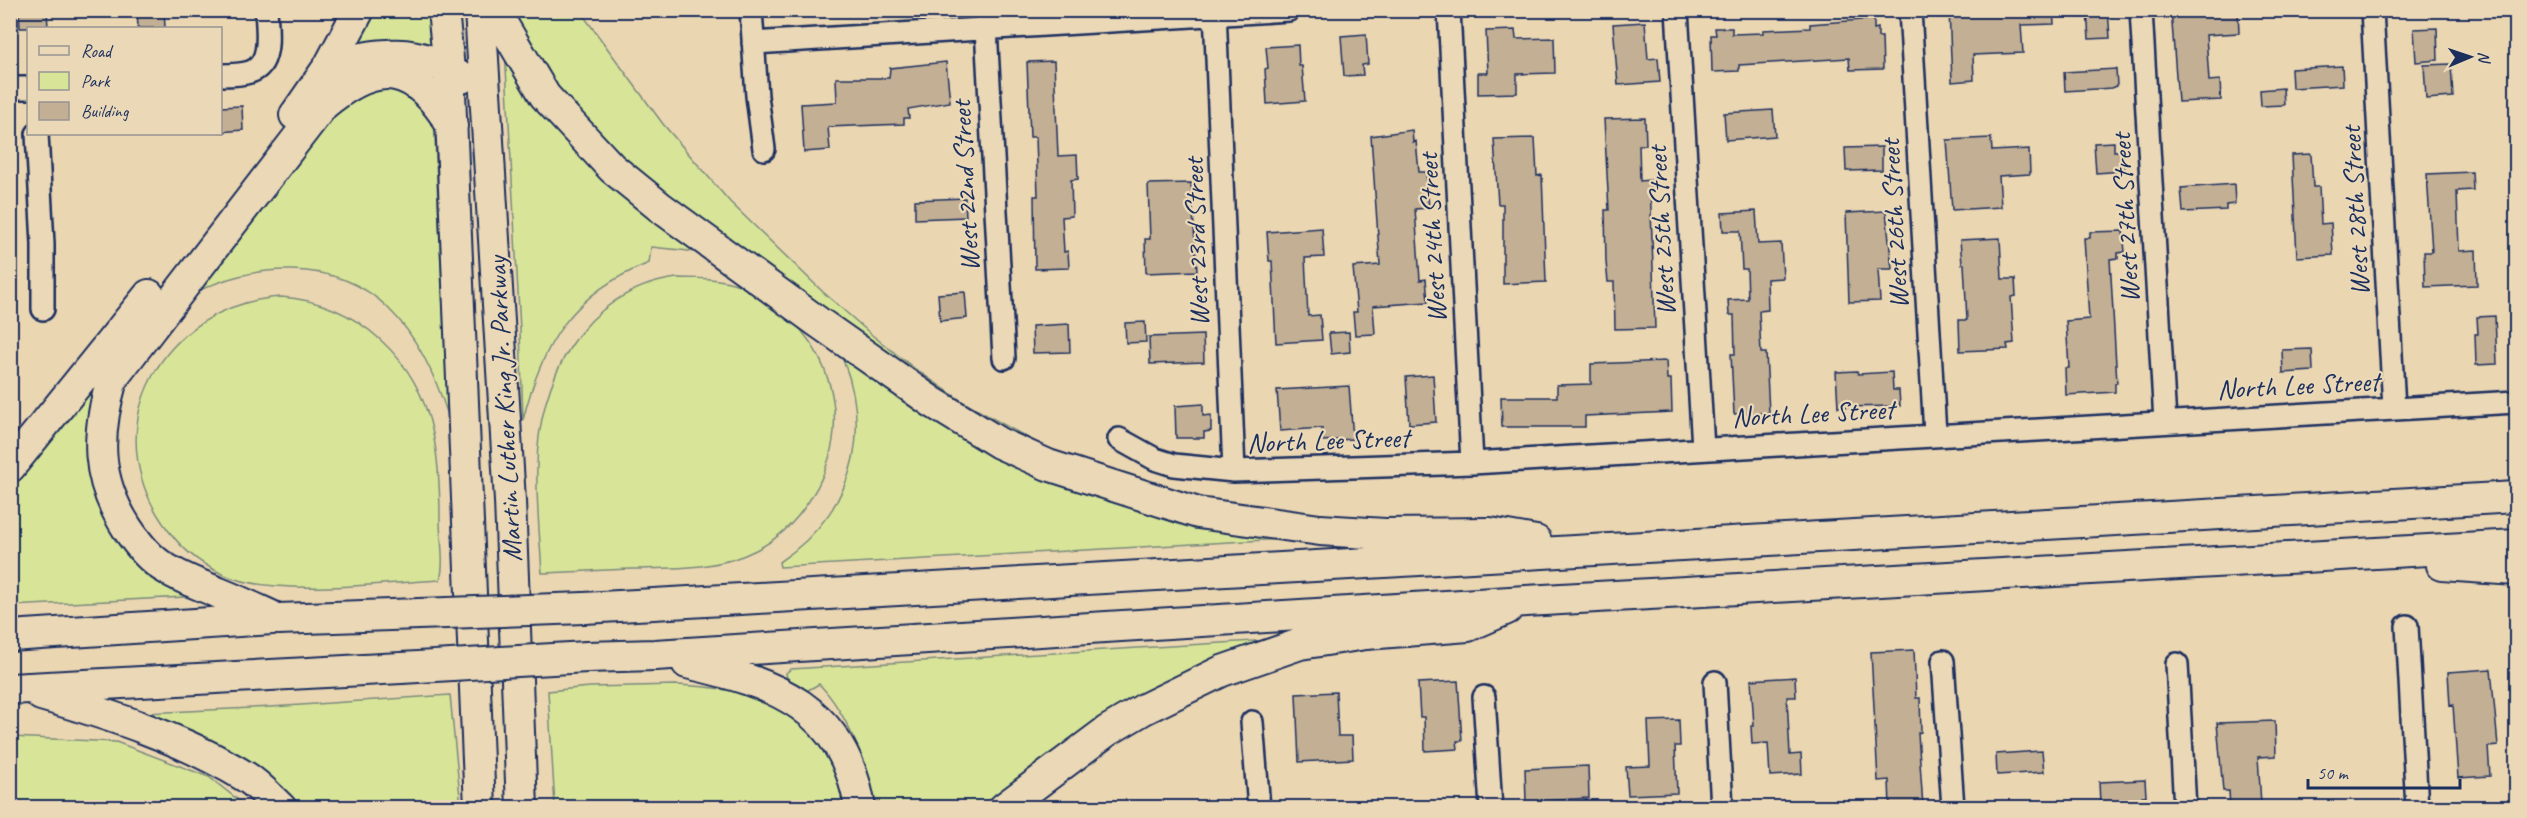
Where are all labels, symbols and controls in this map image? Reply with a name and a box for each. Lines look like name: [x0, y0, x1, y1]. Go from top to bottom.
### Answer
legend: [27, 27, 222, 135]
north arrow: [2440, 27, 2500, 87]
text: Road: [81, 40, 114, 62]
text: N: [2474, 51, 2494, 65]
text: Park: [81, 70, 111, 92]
street label: West 22nd Street: [943, 97, 987, 272]
text: Building: [81, 100, 130, 122]
street label: West 28th Street: [2333, 123, 2377, 297]
street label: West 27th Street: [2103, 130, 2147, 304]
street label: West 26th Street: [1872, 136, 1916, 310]
street label: West 25th Street: [1639, 143, 1683, 317]
street label: West 24th Street: [1410, 150, 1454, 324]
street label: West 23rd Street: [1175, 154, 1216, 327]
street label: Martin Luther King Jr. Parkway: [478, 253, 529, 563]
street label: North Lee Street: [2216, 363, 2384, 407]
street label: North Lee Street: [1731, 391, 1899, 435]
street label: North Lee Street: [1246, 420, 1413, 460]
scale bar: [2308, 752, 2460, 790]
text: 50 m: [2317, 762, 2350, 784]

